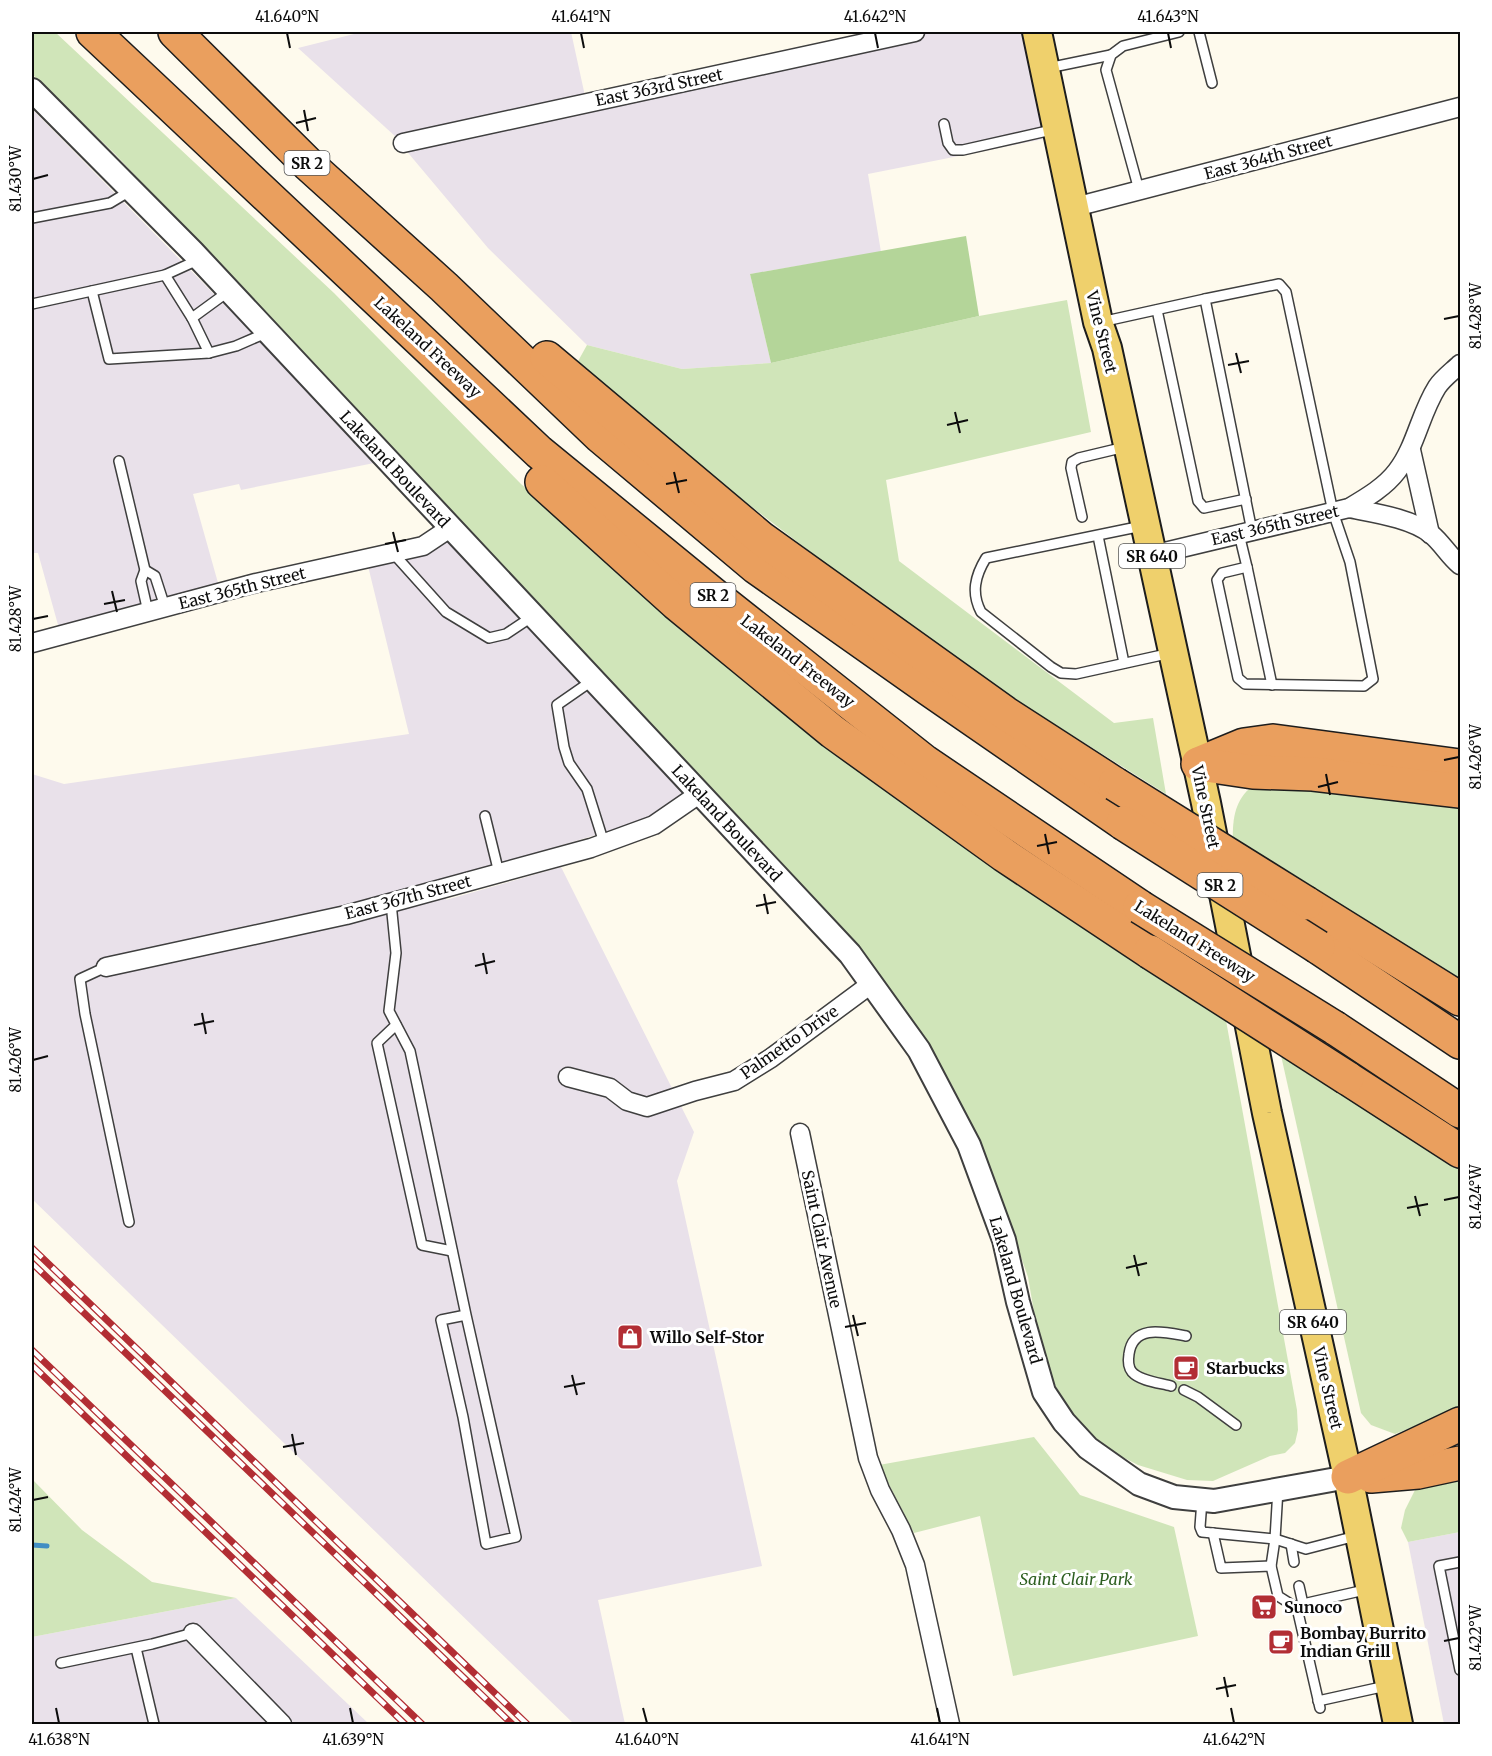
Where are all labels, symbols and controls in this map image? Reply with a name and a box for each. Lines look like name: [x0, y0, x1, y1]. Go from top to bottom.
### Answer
text: 41.640°N: [255, 7, 319, 26]
text: 41.641°N: [551, 7, 611, 26]
text: 41.642°N: [844, 7, 907, 26]
text: 41.643°N: [1137, 7, 1199, 26]
street label: East 363rd Street: [594, 64, 725, 110]
street label: East 364th Street: [1202, 130, 1335, 184]
text: 81.430°W: [6, 145, 25, 212]
road number: SR 2: [284, 151, 330, 175]
text: 81.428°W: [1466, 282, 1485, 349]
street label: Vine Street: [1082, 288, 1122, 376]
street label: Lakeland Freeway: [370, 292, 486, 402]
street label: Lakeland Boulevard: [336, 406, 455, 532]
street label: East 365th Street: [1209, 500, 1341, 549]
road number: SR 640: [1119, 544, 1185, 568]
street label: East 365th Street: [176, 562, 308, 613]
road number: SR 2: [690, 583, 736, 607]
text: 81.428°W: [6, 585, 25, 652]
street label: Lakeland Freeway: [737, 610, 859, 712]
text: 81.426°W: [1466, 723, 1485, 790]
street label: Lakeland Boulevard: [668, 760, 787, 886]
street label: Vine Street: [1187, 763, 1225, 851]
street label: East 367th Street: [343, 870, 474, 923]
road number: SR 2: [1198, 873, 1242, 897]
street label: Lakeland Freeway: [1131, 896, 1260, 987]
street label: Palmetto Drive: [736, 1001, 842, 1083]
text: 81.426°W: [6, 1026, 25, 1093]
text: 81.424°W: [1466, 1164, 1485, 1229]
street label: Saint Clair Avenue: [798, 1168, 846, 1310]
street label: Lakeland Boulevard: [985, 1214, 1047, 1366]
road number: SR 640: [1280, 1310, 1346, 1334]
shop icon: Willo Self-Stor: [615, 1322, 645, 1352]
place label: Willo Self-Stor: [649, 1327, 765, 1347]
street label: Vine Street: [1309, 1344, 1347, 1432]
cafe icon: Starbucks: [1171, 1353, 1201, 1383]
place label: Starbucks: [1206, 1358, 1285, 1378]
text: 81.424°W: [6, 1467, 25, 1532]
park label: Saint Clair Park: [1019, 1569, 1133, 1589]
supermarket icon: Sunoco: [1249, 1592, 1279, 1622]
place label: Sunoco: [1284, 1597, 1343, 1617]
text: 81.422°W: [1466, 1604, 1485, 1671]
place label: Bombay Burrito Indian Grill: [1300, 1623, 1427, 1661]
cafe icon: Bombay Burrito Indian Grill: [1266, 1627, 1296, 1657]
text: 41.638°N: [28, 1730, 90, 1749]
text: 41.639°N: [322, 1730, 384, 1749]
text: 41.640°N: [615, 1730, 679, 1749]
text: 41.641°N: [910, 1730, 970, 1749]
text: 41.642°N: [1203, 1730, 1266, 1749]

